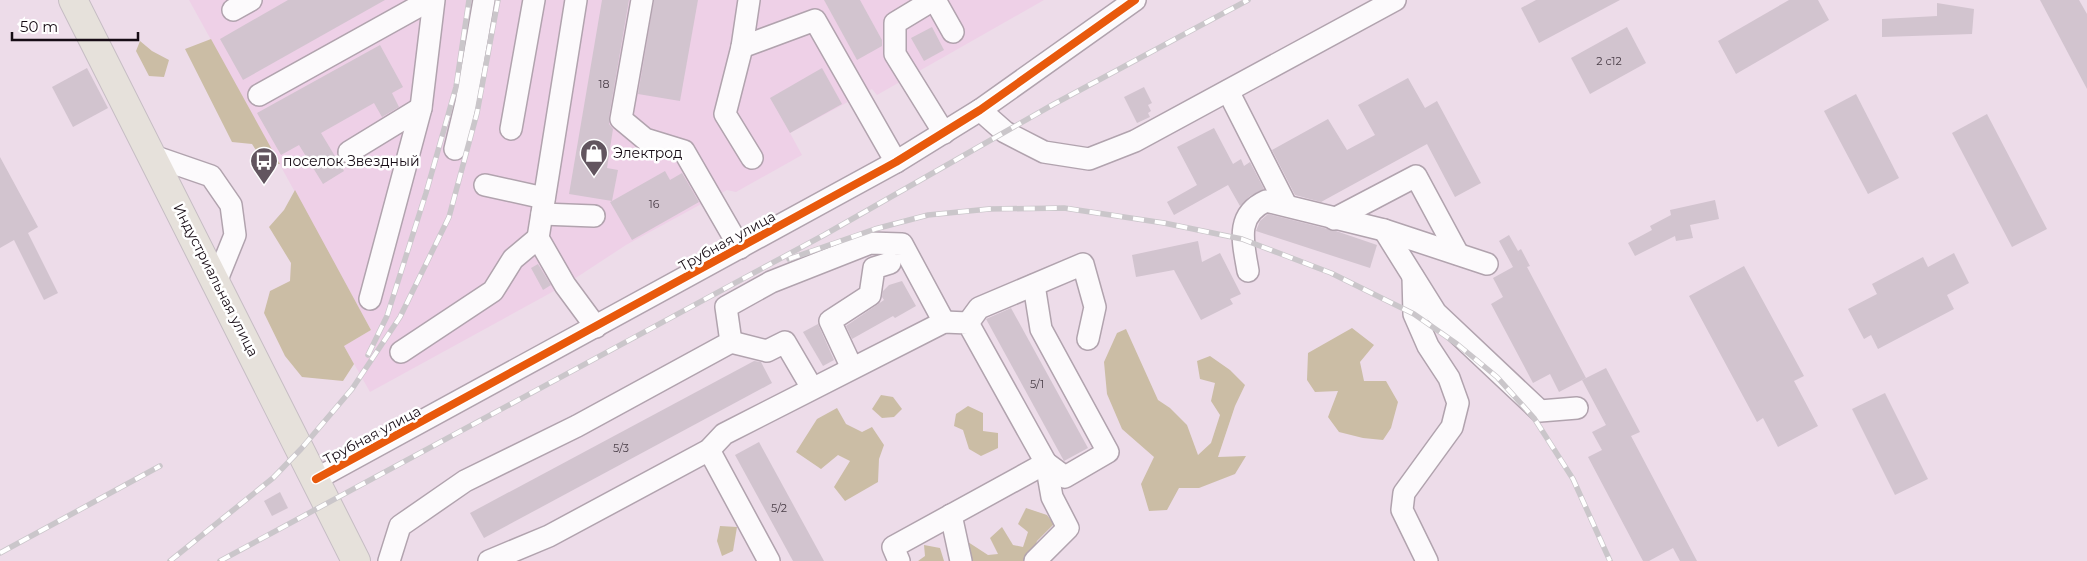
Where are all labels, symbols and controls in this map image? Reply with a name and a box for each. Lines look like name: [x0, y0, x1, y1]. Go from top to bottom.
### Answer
scale bar: [12, 10, 139, 42]
text: 50 m: [20, 17, 58, 36]
house number: 2 с12: [1596, 54, 1622, 68]
house number: 18: [599, 77, 610, 91]
shop icon: Электрод: [579, 138, 609, 177]
place label: Электрод: [613, 144, 682, 162]
bus stop icon: поселок Звездный: [249, 146, 279, 185]
place label: поселок Звездный: [283, 152, 420, 170]
house number: 16: [649, 197, 660, 211]
street label: Индустриальная улица: [169, 200, 263, 360]
street label: Трубная улица: [675, 207, 779, 275]
house number: 5/1: [1030, 377, 1044, 391]
street label: Трубная улица: [320, 402, 424, 468]
house number: 5/3: [613, 441, 629, 455]
house number: 5/2: [771, 501, 787, 515]

